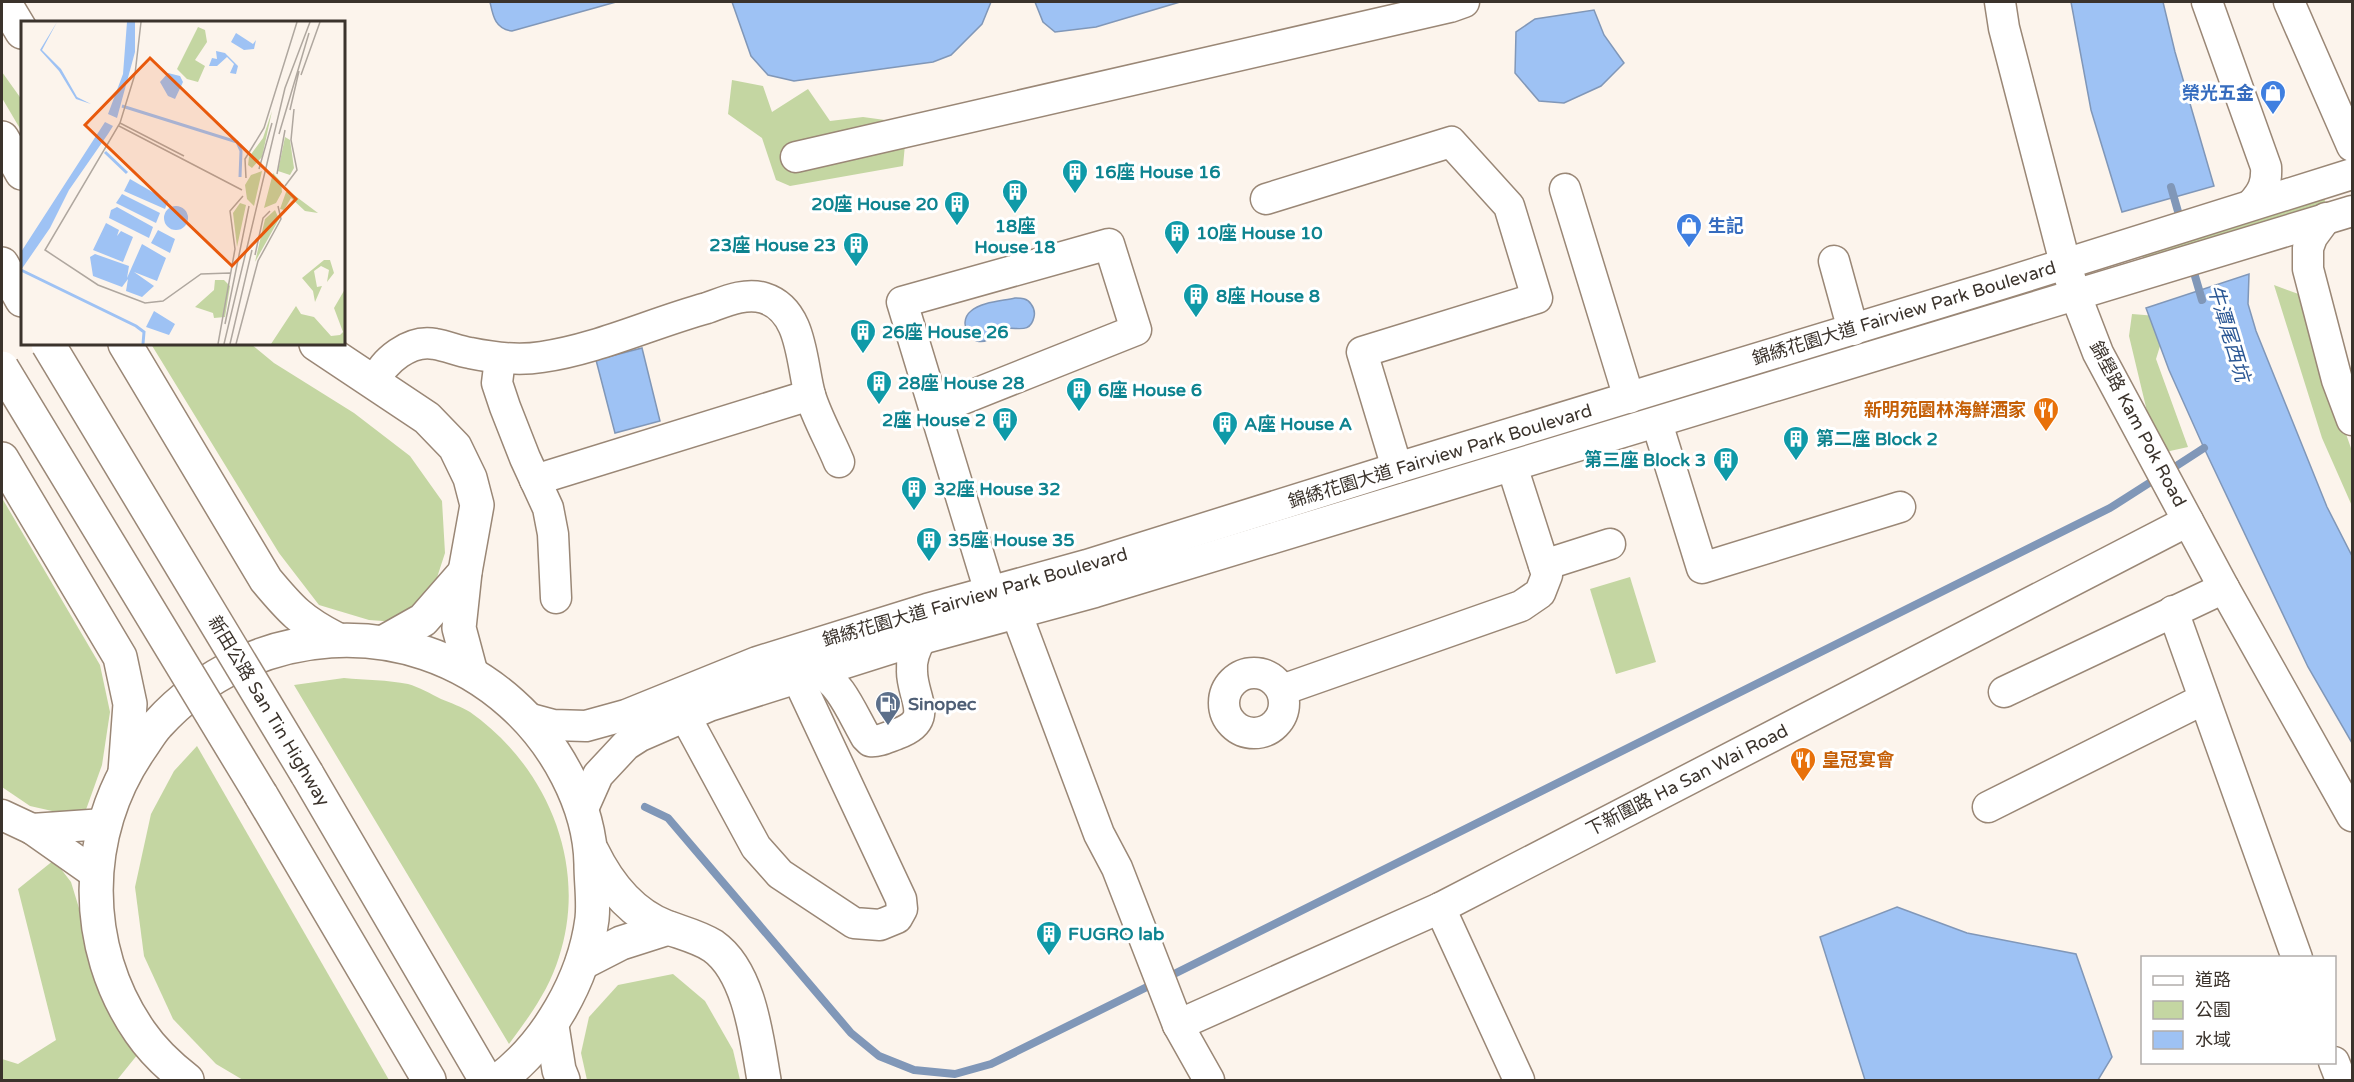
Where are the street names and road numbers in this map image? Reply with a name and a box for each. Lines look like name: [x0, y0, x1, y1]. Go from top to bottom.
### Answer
street label: 錦綉花園大道 Fairview Park Boulevard: [1750, 256, 2058, 370]
street label: 錦壆路 Kam Pok Road: [2085, 337, 2191, 511]
street label: 錦綉花園大道 Fairview Park Boulevard: [1286, 399, 1594, 513]
street label: 錦綉花園大道 Fairview Park Boulevard: [820, 543, 1130, 651]
street label: 新田公路 San Tin Highway: [203, 612, 335, 810]
street label: 下新圍路 Ha San Wai Road: [1582, 719, 1792, 841]

